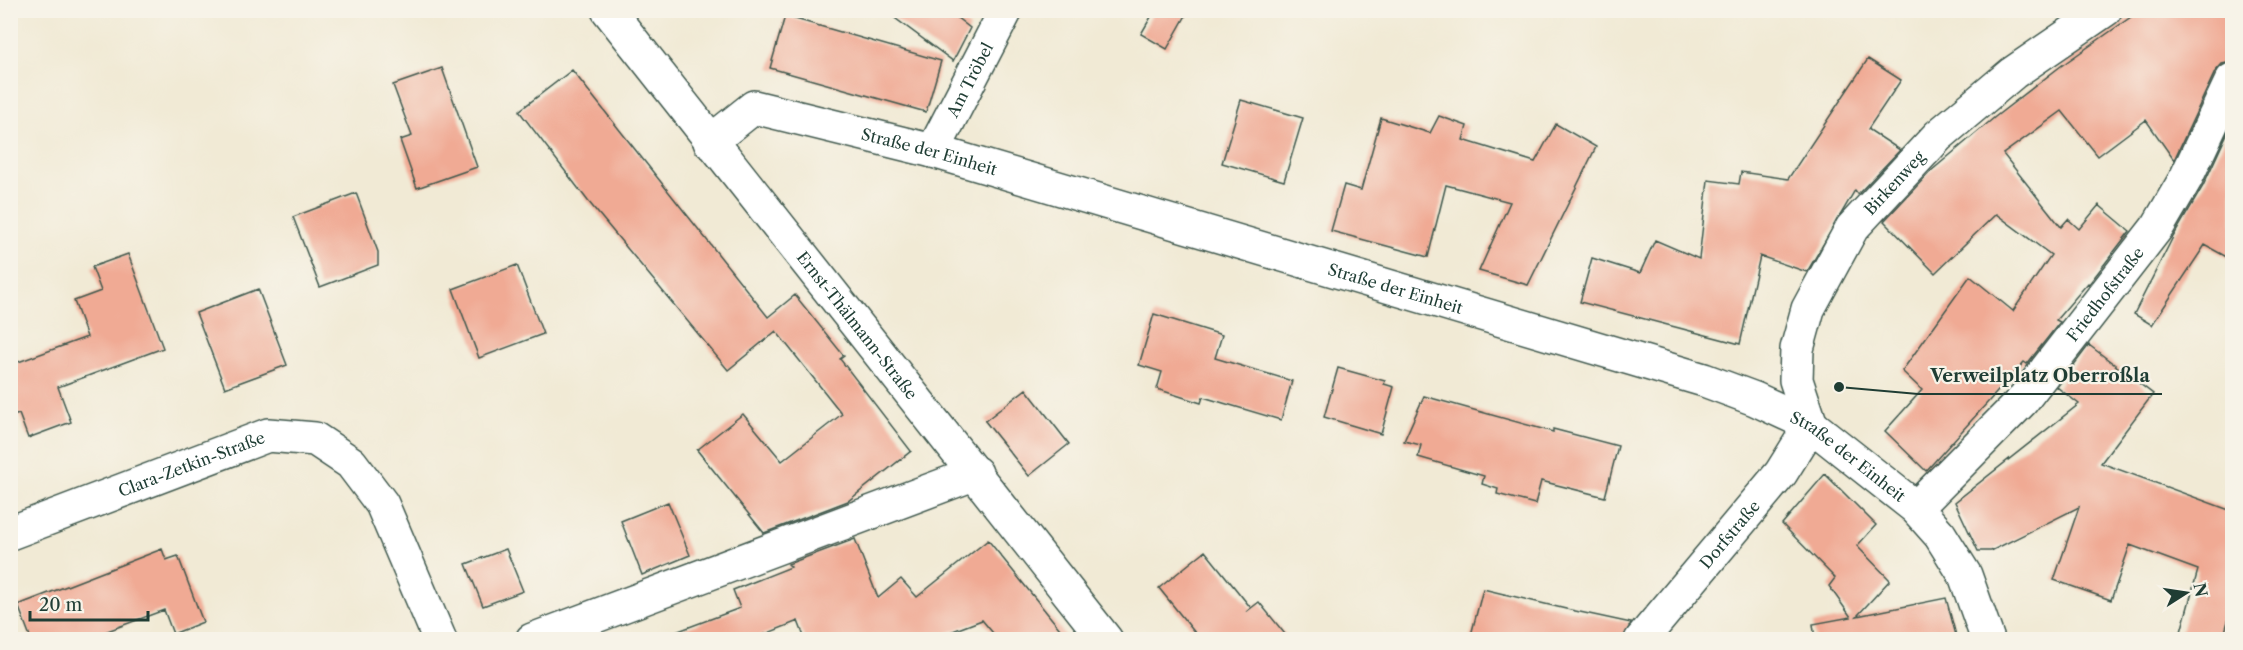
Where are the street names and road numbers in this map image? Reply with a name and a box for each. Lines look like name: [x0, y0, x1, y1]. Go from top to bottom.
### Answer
street label: Am Tröbel: [942, 39, 997, 122]
street label: Straße der Einheit: [859, 124, 1000, 180]
street label: Birkenweg: [1860, 146, 1929, 219]
street label: Friedhofstraße: [2062, 243, 2148, 345]
street label: Ernst-Thälmann-Straße: [793, 247, 922, 403]
street label: Straße der Einheit: [1326, 259, 1466, 318]
street label: Straße der Einheit: [1787, 407, 1910, 506]
street label: Clara-Zetkin-Straße: [115, 427, 268, 501]
street label: Dorfstraße: [1695, 496, 1764, 572]

